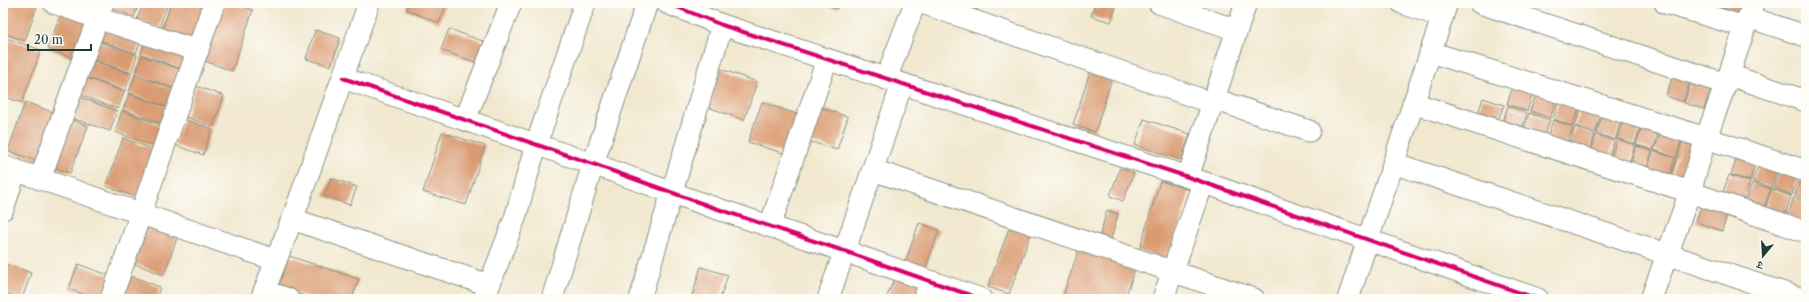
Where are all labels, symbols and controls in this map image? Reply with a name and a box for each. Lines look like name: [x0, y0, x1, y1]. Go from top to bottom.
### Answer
scale bar: [28, 26, 91, 52]
text: 20 m: [34, 32, 63, 47]
north arrow: [1743, 236, 1783, 276]
text: उ: [1754, 258, 1766, 273]

